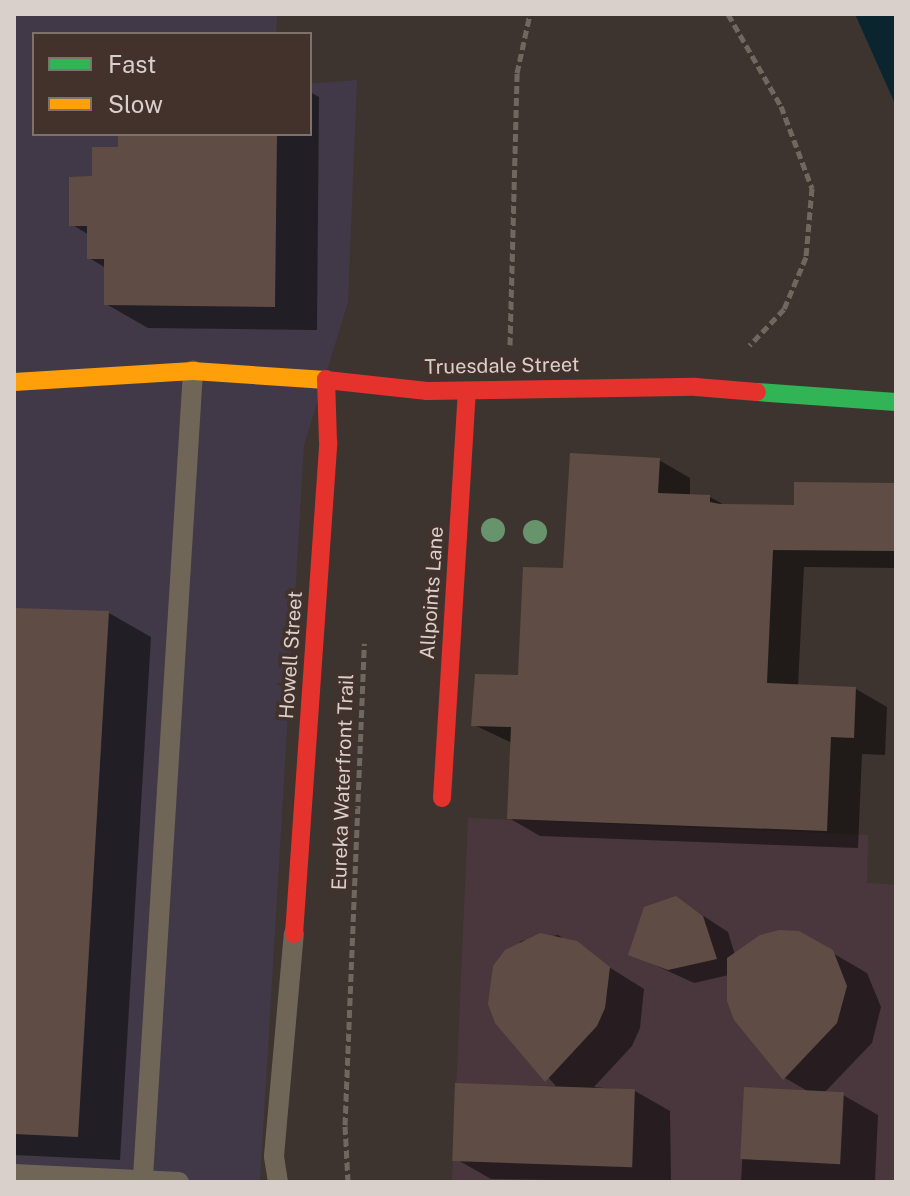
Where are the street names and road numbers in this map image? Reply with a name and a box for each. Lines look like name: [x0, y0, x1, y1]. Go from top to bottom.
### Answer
street label: Truesdale Street: [424, 353, 580, 379]
street label: Allpoints Lane: [415, 526, 449, 660]
street label: Howell Street: [275, 590, 307, 720]
street label: Eureka Waterfront Trail: [327, 673, 359, 891]

